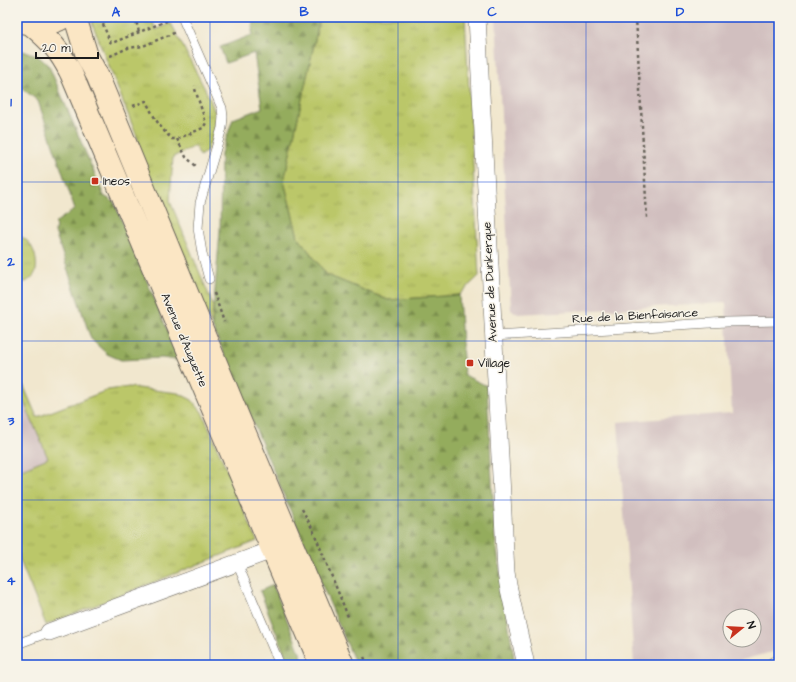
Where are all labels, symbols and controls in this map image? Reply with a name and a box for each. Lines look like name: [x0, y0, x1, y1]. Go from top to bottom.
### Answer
text: A: [112, 3, 121, 21]
text: B: [299, 3, 309, 21]
text: C: [487, 3, 497, 21]
text: D: [676, 3, 685, 21]
scale bar: [36, 34, 98, 60]
text: 20 m: [42, 40, 71, 57]
text: 1: [10, 93, 12, 111]
place label: Ineos: [103, 173, 130, 190]
marker: Ineos: [90, 176, 100, 186]
street label: Avenue de Dunkerque: [478, 221, 502, 343]
text: 2: [6, 253, 15, 271]
street label: Avenue d'Auguette: [156, 290, 212, 390]
street label: Rue de la Bienfaisance: [571, 304, 699, 328]
place label: Village: [478, 355, 510, 373]
marker: Village: [465, 358, 475, 368]
text: 3: [7, 412, 15, 430]
text: 4: [7, 572, 16, 590]
north arrow: [722, 608, 762, 648]
text: N: [743, 619, 759, 631]

